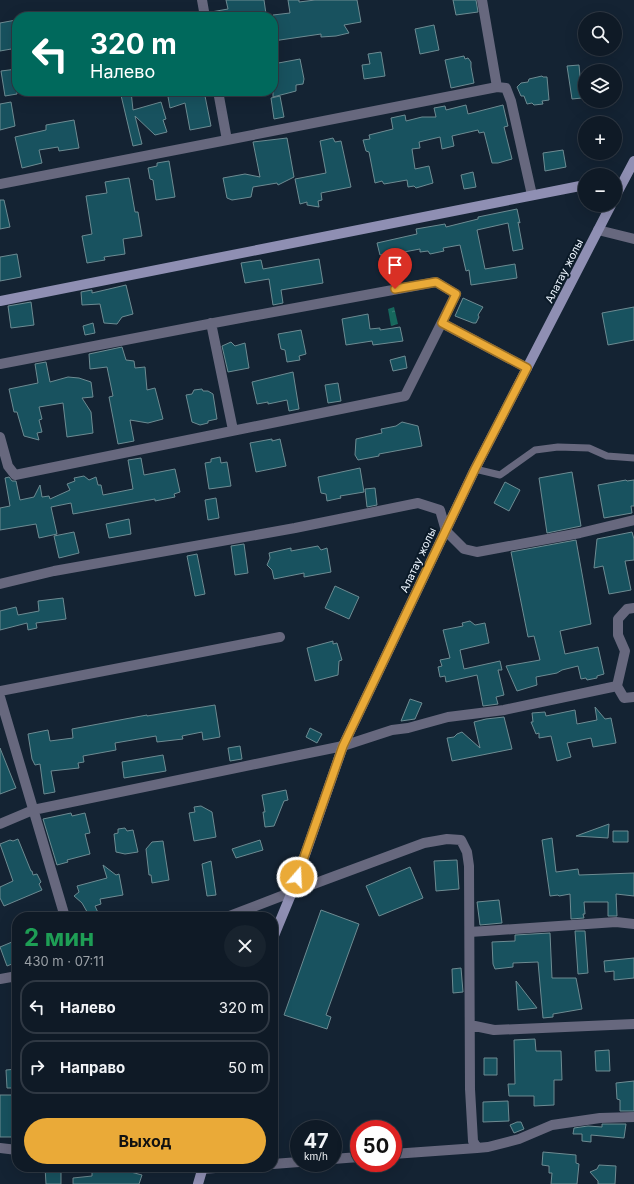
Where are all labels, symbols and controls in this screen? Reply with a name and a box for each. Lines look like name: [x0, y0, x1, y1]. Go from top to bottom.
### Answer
map controls: [578, 12, 622, 212]
button: search: [578, 12, 622, 56]
text: 320 m: [90, 27, 177, 61]
icon: left: [24, 28, 76, 80]
text: Налево: [90, 61, 155, 82]
button: layers: [578, 64, 622, 108]
button: +: [578, 116, 622, 160]
button: −: [578, 168, 622, 212]
street label: Алатау жолы: [542, 237, 586, 305]
pin: [378, 248, 412, 289]
icon: arrive: [384, 254, 406, 276]
street label: Алатау жолы: [397, 525, 439, 595]
position arrow: [276, 856, 318, 898]
text: 2 мин: [24, 923, 94, 952]
button: close: [224, 925, 266, 967]
text: 430 m · 07:11: [24, 953, 104, 969]
icon: left: [26, 996, 48, 1018]
text: Налево: [60, 998, 116, 1017]
text: 320 m: [219, 998, 264, 1017]
icon: right: [26, 1056, 48, 1078]
text: Направо: [60, 1058, 125, 1077]
text: 50 m: [228, 1058, 264, 1077]
button: Выход: [24, 1118, 266, 1164]
speed limit sign: 50: [350, 1120, 402, 1172]
text: 47: [303, 1129, 329, 1153]
text: km/h: [304, 1150, 328, 1162]

